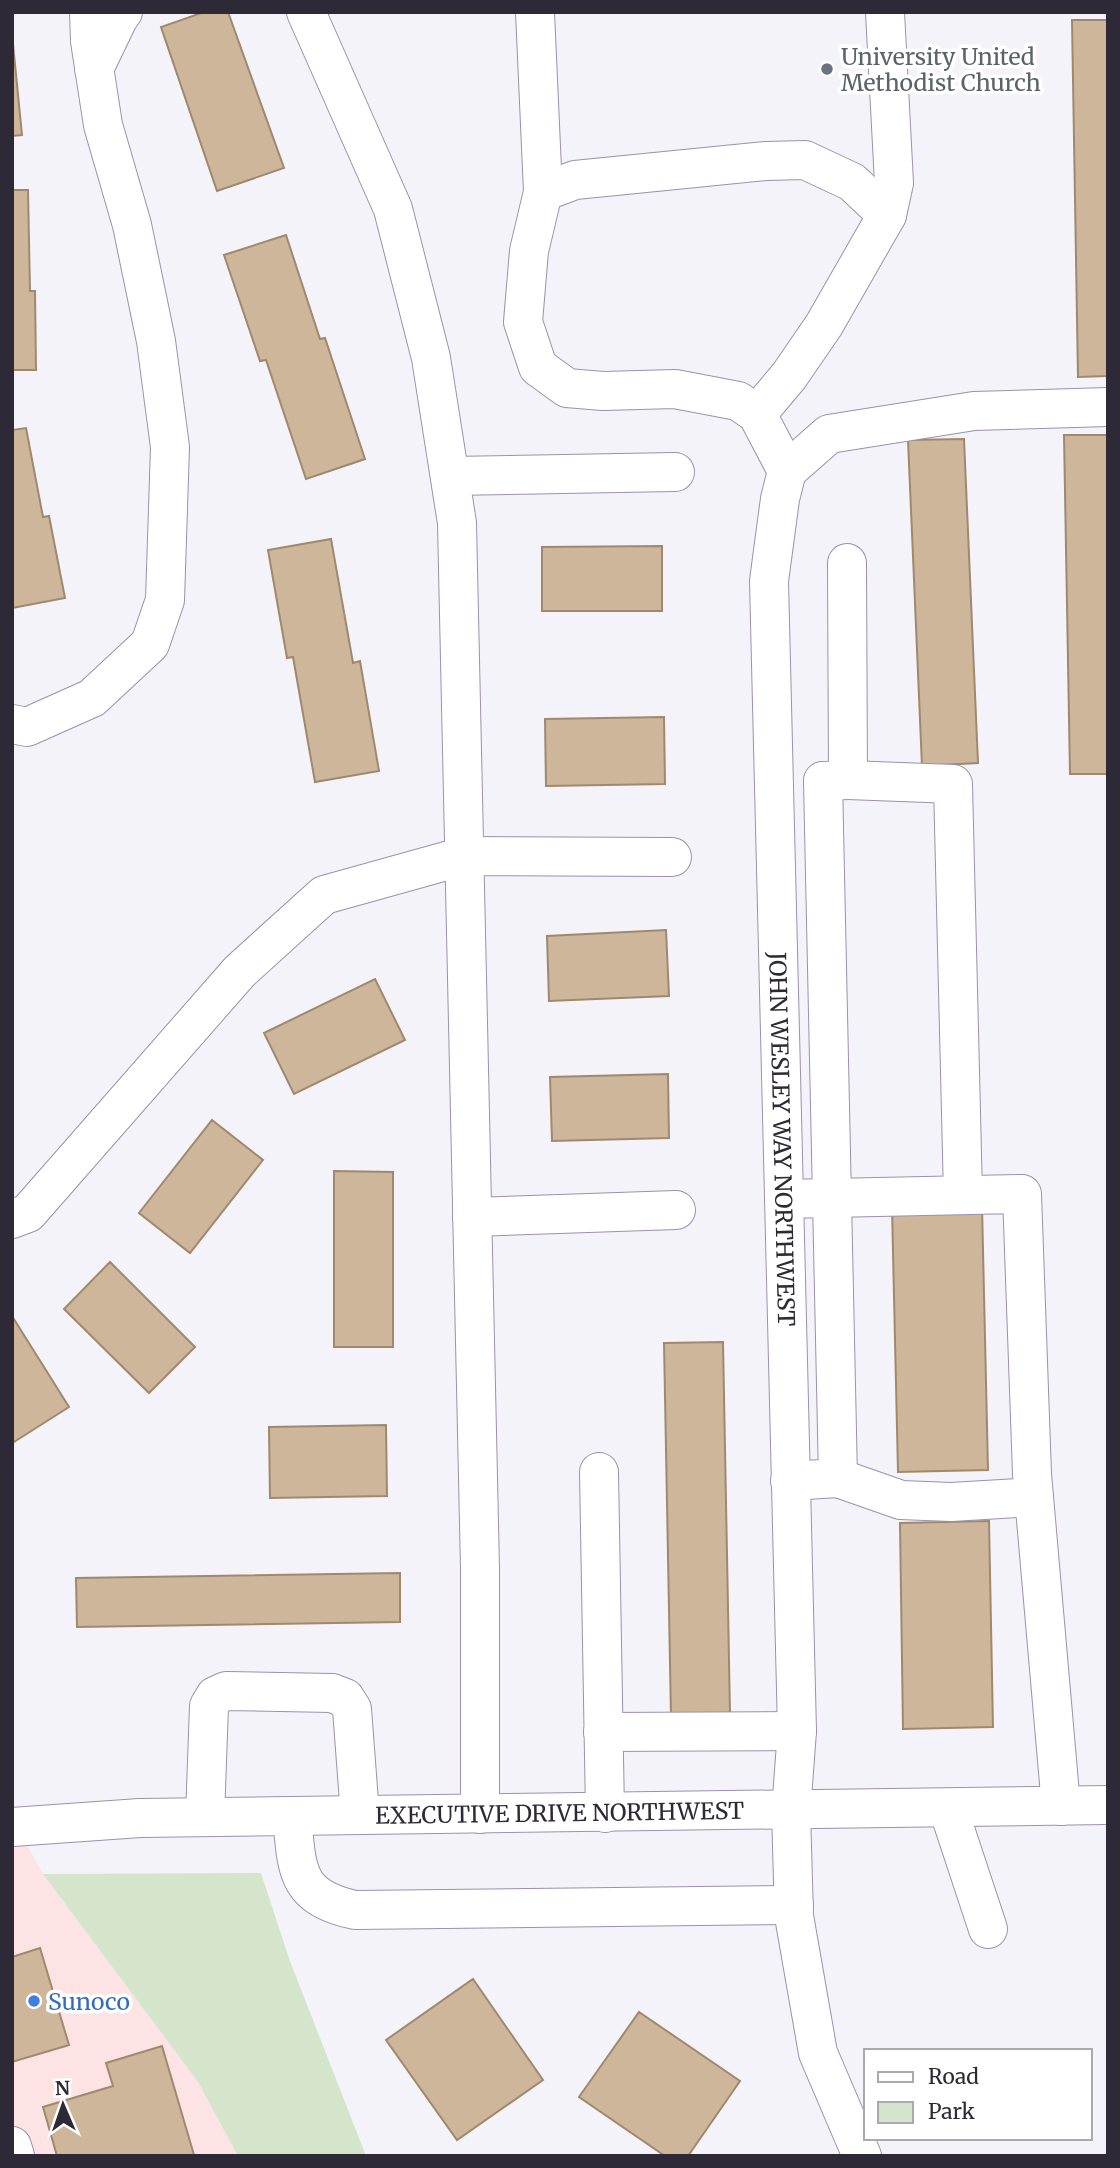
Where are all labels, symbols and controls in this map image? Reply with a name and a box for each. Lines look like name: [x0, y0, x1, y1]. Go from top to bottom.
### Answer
place label: University United Methodist Church: [841, 42, 1041, 97]
marker: University United Methodist Church: [819, 61, 835, 77]
street label: JOHN WESLEY WAY NORTHWEST: [764, 951, 802, 1327]
street label: EXECUTIVE DRIVE NORTHWEST: [375, 1795, 744, 1829]
place label: Sunoco: [48, 1987, 130, 2016]
marker: Sunoco: [26, 1993, 42, 2009]
legend: [864, 2049, 1092, 2140]
text: Road: [928, 2063, 979, 2090]
north arrow: [28, 2070, 98, 2140]
text: N: [54, 2076, 70, 2100]
text: Park: [928, 2098, 975, 2125]

